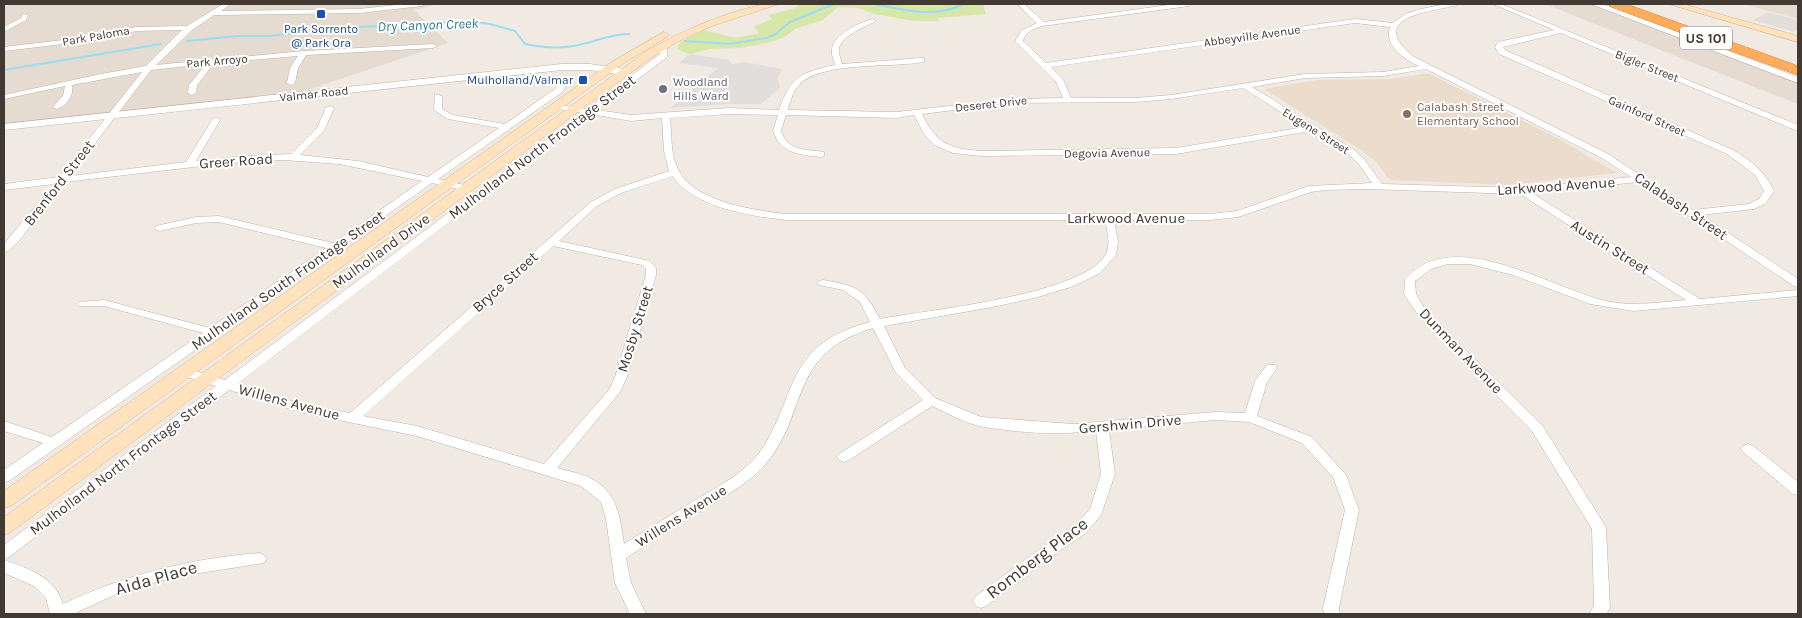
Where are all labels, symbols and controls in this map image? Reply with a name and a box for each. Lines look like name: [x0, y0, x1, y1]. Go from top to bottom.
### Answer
marker: Park Sorrento @ Park Ora: [315, 8, 327, 20]
water label: Dry Canyon Creek: [377, 15, 480, 35]
place label: Park Sorrento @ Park Ora: [284, 22, 358, 50]
street label: Abbeyville Avenue: [1203, 22, 1301, 50]
street label: Park Paloma: [61, 23, 131, 49]
road number: US 101: [1680, 26, 1732, 49]
street label: Bigler Street: [1613, 47, 1681, 85]
street label: Park Arroyo: [186, 51, 248, 71]
street label: Mulholland North Frontage Street: [445, 71, 639, 223]
place label: Mulholland/Valmar: [467, 73, 574, 87]
marker: Mulholland/Valmar: [577, 74, 589, 86]
place label: Woodland Hills Ward: [673, 75, 729, 103]
street label: Valmar Road: [279, 83, 349, 105]
marker: Woodland Hills Ward: [657, 83, 669, 95]
street label: Deseret Drive: [954, 93, 1028, 115]
street label: Gainford Street: [1606, 93, 1688, 139]
place label: Calabash Street Elementary School: [1417, 100, 1519, 128]
street label: Eugene Street: [1280, 105, 1352, 157]
marker: Calabash Street Elementary School: [1401, 108, 1413, 120]
street label: Brenford Street: [20, 136, 98, 229]
street label: Degovia Avenue: [1064, 145, 1150, 161]
street label: Greer Road: [198, 149, 274, 173]
street label: Calabash Street: [1631, 168, 1731, 244]
street label: Larkwood Avenue: [1496, 173, 1616, 199]
street label: Mulholland South Frontage Street: [188, 206, 388, 354]
street label: Mulholland Drive: [329, 209, 433, 293]
street label: Larkwood Avenue: [1067, 209, 1185, 227]
street label: Austin Street: [1567, 216, 1653, 279]
street label: Bryce Street: [469, 248, 542, 316]
street label: Mosby Street: [613, 283, 657, 374]
street label: Dunman Avenue: [1416, 304, 1506, 398]
street label: Willens Avenue: [237, 380, 341, 424]
street label: Mulholland North Frontage Street: [26, 387, 220, 539]
street label: Gershwin Drive: [1078, 411, 1182, 437]
street label: Willens Avenue: [632, 481, 730, 551]
street label: Romberg Place: [982, 513, 1092, 603]
street label: Aida Place: [113, 556, 199, 600]

